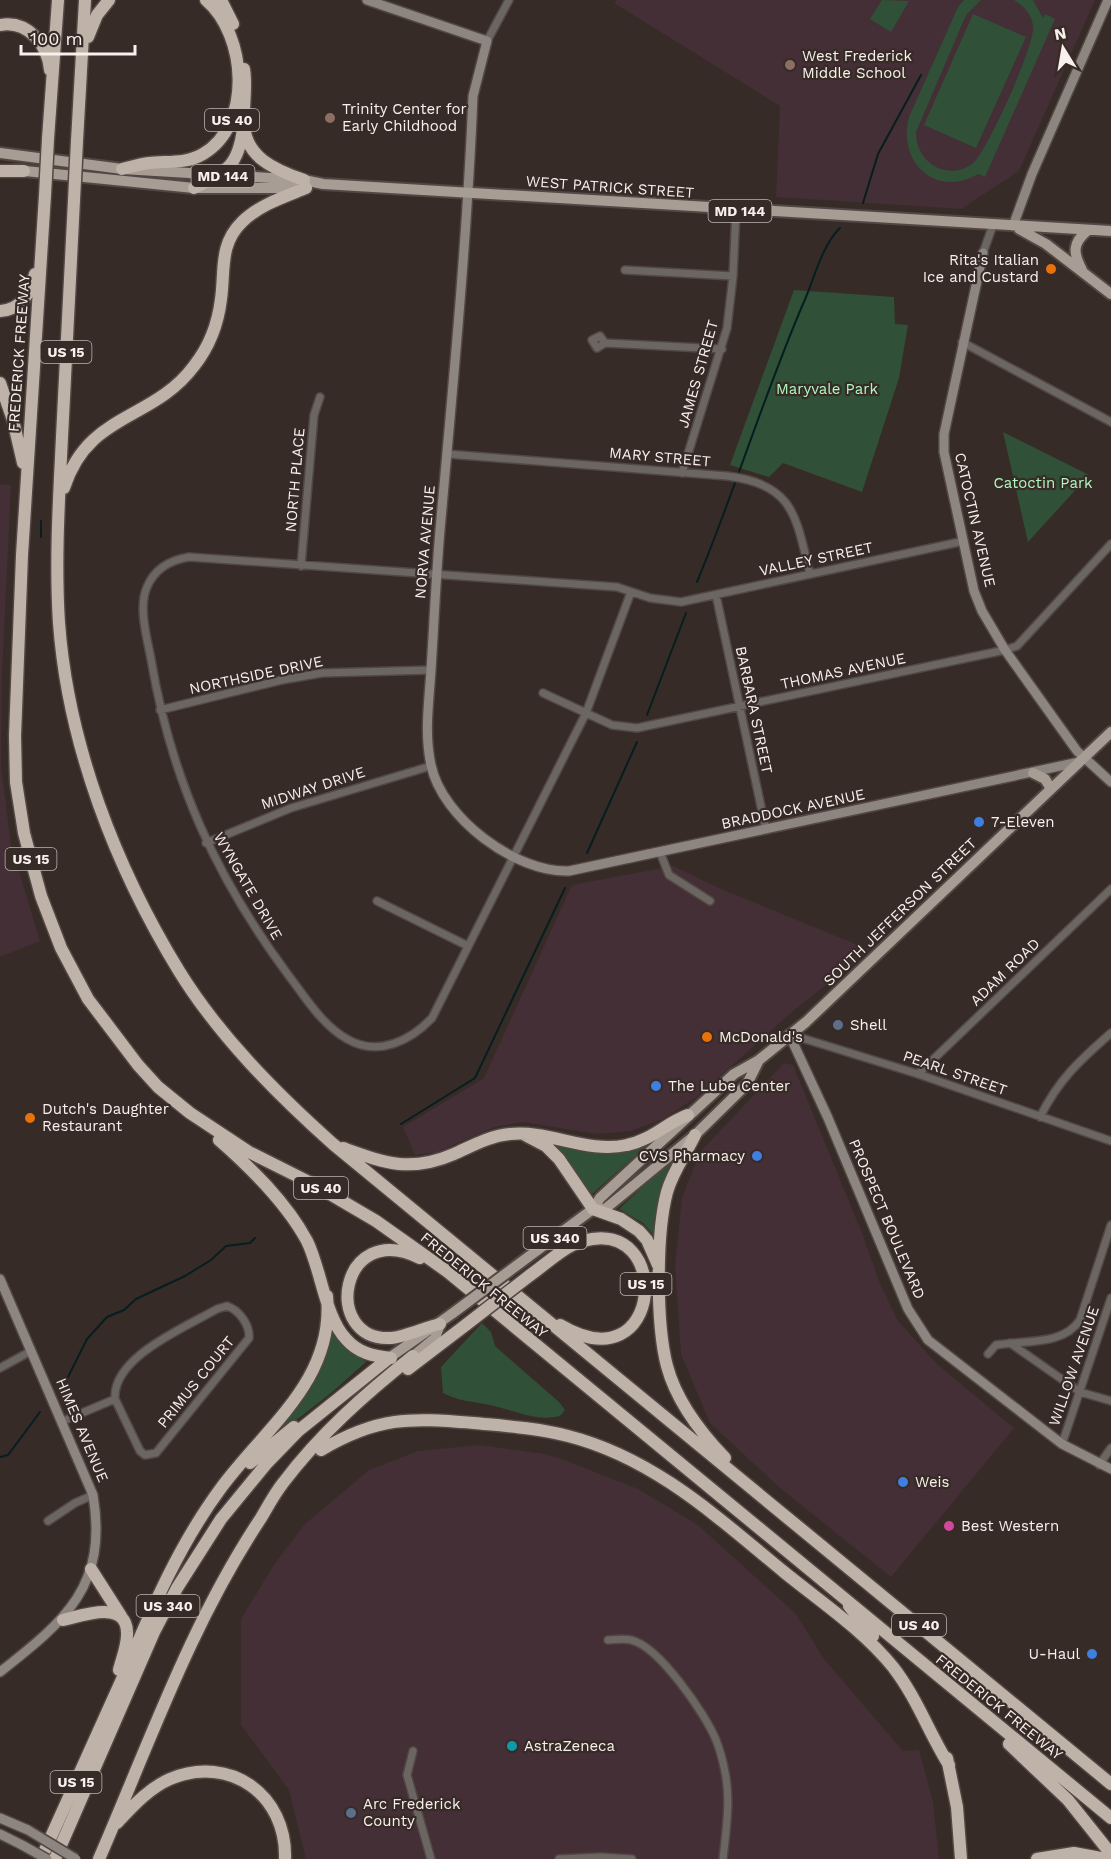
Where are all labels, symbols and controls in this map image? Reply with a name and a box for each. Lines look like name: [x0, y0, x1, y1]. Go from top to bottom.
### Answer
scale bar: [21, 18, 135, 56]
north arrow: [1033, 18, 1093, 78]
text: N: [1053, 23, 1068, 44]
text: 100 m: [30, 28, 83, 49]
place label: West Frederick Middle School: [802, 47, 913, 82]
marker: West Frederick Middle School: [783, 58, 797, 72]
place label: Trinity Center for Early Childhood: [342, 100, 467, 135]
road number: US 40: [205, 109, 259, 131]
marker: Trinity Center for Early Childhood: [323, 111, 337, 125]
road number: MD 144: [192, 165, 254, 187]
street label: WEST PATRICK STREET: [525, 172, 695, 202]
road number: MD 144: [708, 200, 771, 222]
place label: Rita's Italian Ice and Custard: [923, 251, 1039, 286]
marker: Rita's Italian Ice and Custard: [1044, 262, 1058, 276]
street label: FREDERICK FREEWAY: [5, 273, 34, 433]
street label: JAMES STREET: [674, 318, 722, 430]
road number: US 15: [40, 341, 92, 363]
park label: Maryvale Park: [776, 380, 878, 398]
street label: NORTH PLACE: [281, 427, 309, 533]
street label: MARY STREET: [608, 444, 712, 470]
street label: CATOCTIN AVENUE: [951, 451, 999, 589]
park label: Catoctin Park: [993, 474, 1093, 492]
street label: NORVA AVENUE: [411, 484, 439, 600]
street label: VALLEY STREET: [758, 538, 874, 580]
street label: BARBARA STREET: [732, 645, 776, 775]
street label: THOMAS AVENUE: [779, 649, 907, 693]
street label: NORTHSIDE DRIVE: [188, 652, 324, 698]
street label: MIDWAY DRIVE: [259, 763, 367, 813]
street label: BRADDOCK AVENUE: [719, 785, 867, 833]
place label: 7-Eleven: [991, 813, 1055, 831]
marker: 7-Eleven: [972, 815, 986, 829]
street label: WYNGATE DRIVE: [210, 829, 286, 943]
street label: SOUTH JEFFERSON STREET: [820, 834, 980, 990]
road number: US 15: [6, 848, 57, 870]
street label: ADAM ROAD: [966, 934, 1044, 1010]
place label: Shell: [850, 1016, 887, 1034]
marker: Shell: [831, 1018, 845, 1032]
place label: McDonald's: [719, 1028, 803, 1046]
marker: McDonald's: [700, 1030, 714, 1044]
street label: PEARL STREET: [901, 1047, 1009, 1099]
place label: The Lube Center: [668, 1077, 790, 1095]
marker: The Lube Center: [649, 1079, 663, 1093]
place label: Dutch's Daughter Restaurant: [42, 1100, 169, 1135]
marker: Dutch's Daughter Restaurant: [23, 1111, 37, 1125]
street label: PROSPECT BOULEVARD: [845, 1136, 929, 1302]
place label: CVS Pharmacy: [639, 1147, 745, 1165]
marker: CVS Pharmacy: [750, 1149, 764, 1163]
road number: US 40: [294, 1177, 348, 1199]
road number: US 340: [524, 1227, 586, 1249]
street label: FREDERICK FREEWAY: [417, 1228, 551, 1342]
road number: US 15: [620, 1273, 672, 1295]
street label: WILLOW AVENUE: [1045, 1304, 1103, 1428]
street label: PRIMUS COURT: [154, 1333, 238, 1431]
street label: HIMES AVENUE: [52, 1375, 112, 1485]
place label: Weis: [915, 1473, 950, 1491]
marker: Weis: [896, 1475, 910, 1489]
place label: Best Western: [961, 1517, 1059, 1535]
marker: Best Western: [942, 1519, 956, 1533]
road number: US 340: [136, 1595, 200, 1617]
road number: US 40: [892, 1614, 946, 1636]
place label: U-Haul: [1028, 1645, 1080, 1663]
marker: U-Haul: [1085, 1647, 1099, 1661]
street label: FREDERICK FREEWAY: [932, 1650, 1066, 1764]
place label: AstraZeneca: [524, 1737, 616, 1755]
marker: AstraZeneca: [505, 1739, 519, 1753]
road number: US 15: [50, 1771, 101, 1793]
place label: Arc Frederick County: [363, 1795, 461, 1830]
marker: Arc Frederick County: [344, 1806, 358, 1820]

